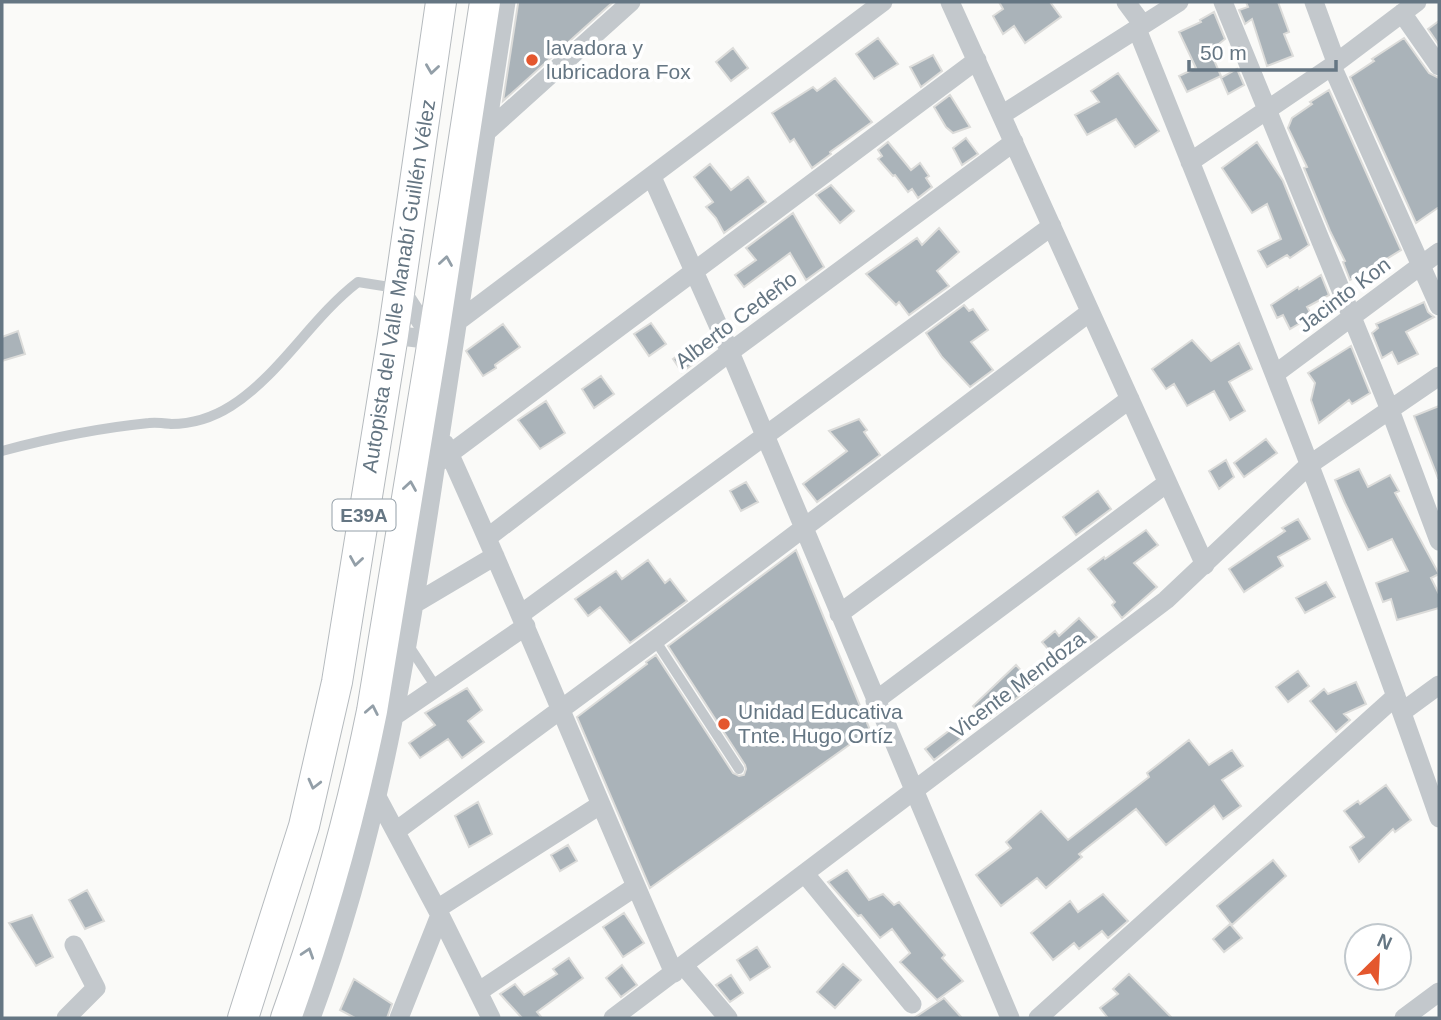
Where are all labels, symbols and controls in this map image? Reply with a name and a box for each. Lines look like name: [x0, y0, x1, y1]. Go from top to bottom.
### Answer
scale bar: [1189, 28, 1336, 72]
place label: lavadora y lubricadora Fox: [546, 36, 691, 83]
text: 50 m: [1200, 41, 1247, 64]
marker: lavadora y lubricadora Fox: [524, 52, 540, 68]
one-way arrow: [424, 63, 439, 75]
street label: Autopista del Valle Manabí Guillén Vélez: [358, 98, 439, 474]
street label: Jacinto Kon: [1293, 252, 1394, 337]
one-way arrow: [438, 255, 453, 267]
street label: Alberto Cedeño: [671, 267, 801, 373]
one-way arrow: [402, 480, 417, 492]
road number: E39A: [332, 500, 396, 530]
one-way arrow: [349, 555, 364, 566]
street label: Vicente Mendoza: [946, 627, 1090, 742]
place label: Unidad Educativa Tnte. Hugo Ortíz: [738, 700, 903, 747]
one-way arrow: [364, 704, 379, 716]
marker: Unidad Educativa Tnte. Hugo Ortíz: [716, 716, 732, 732]
one-way arrow: [308, 778, 322, 790]
north arrow: [1343, 922, 1413, 992]
text: N: [1374, 930, 1395, 954]
one-way arrow: [299, 948, 314, 960]

